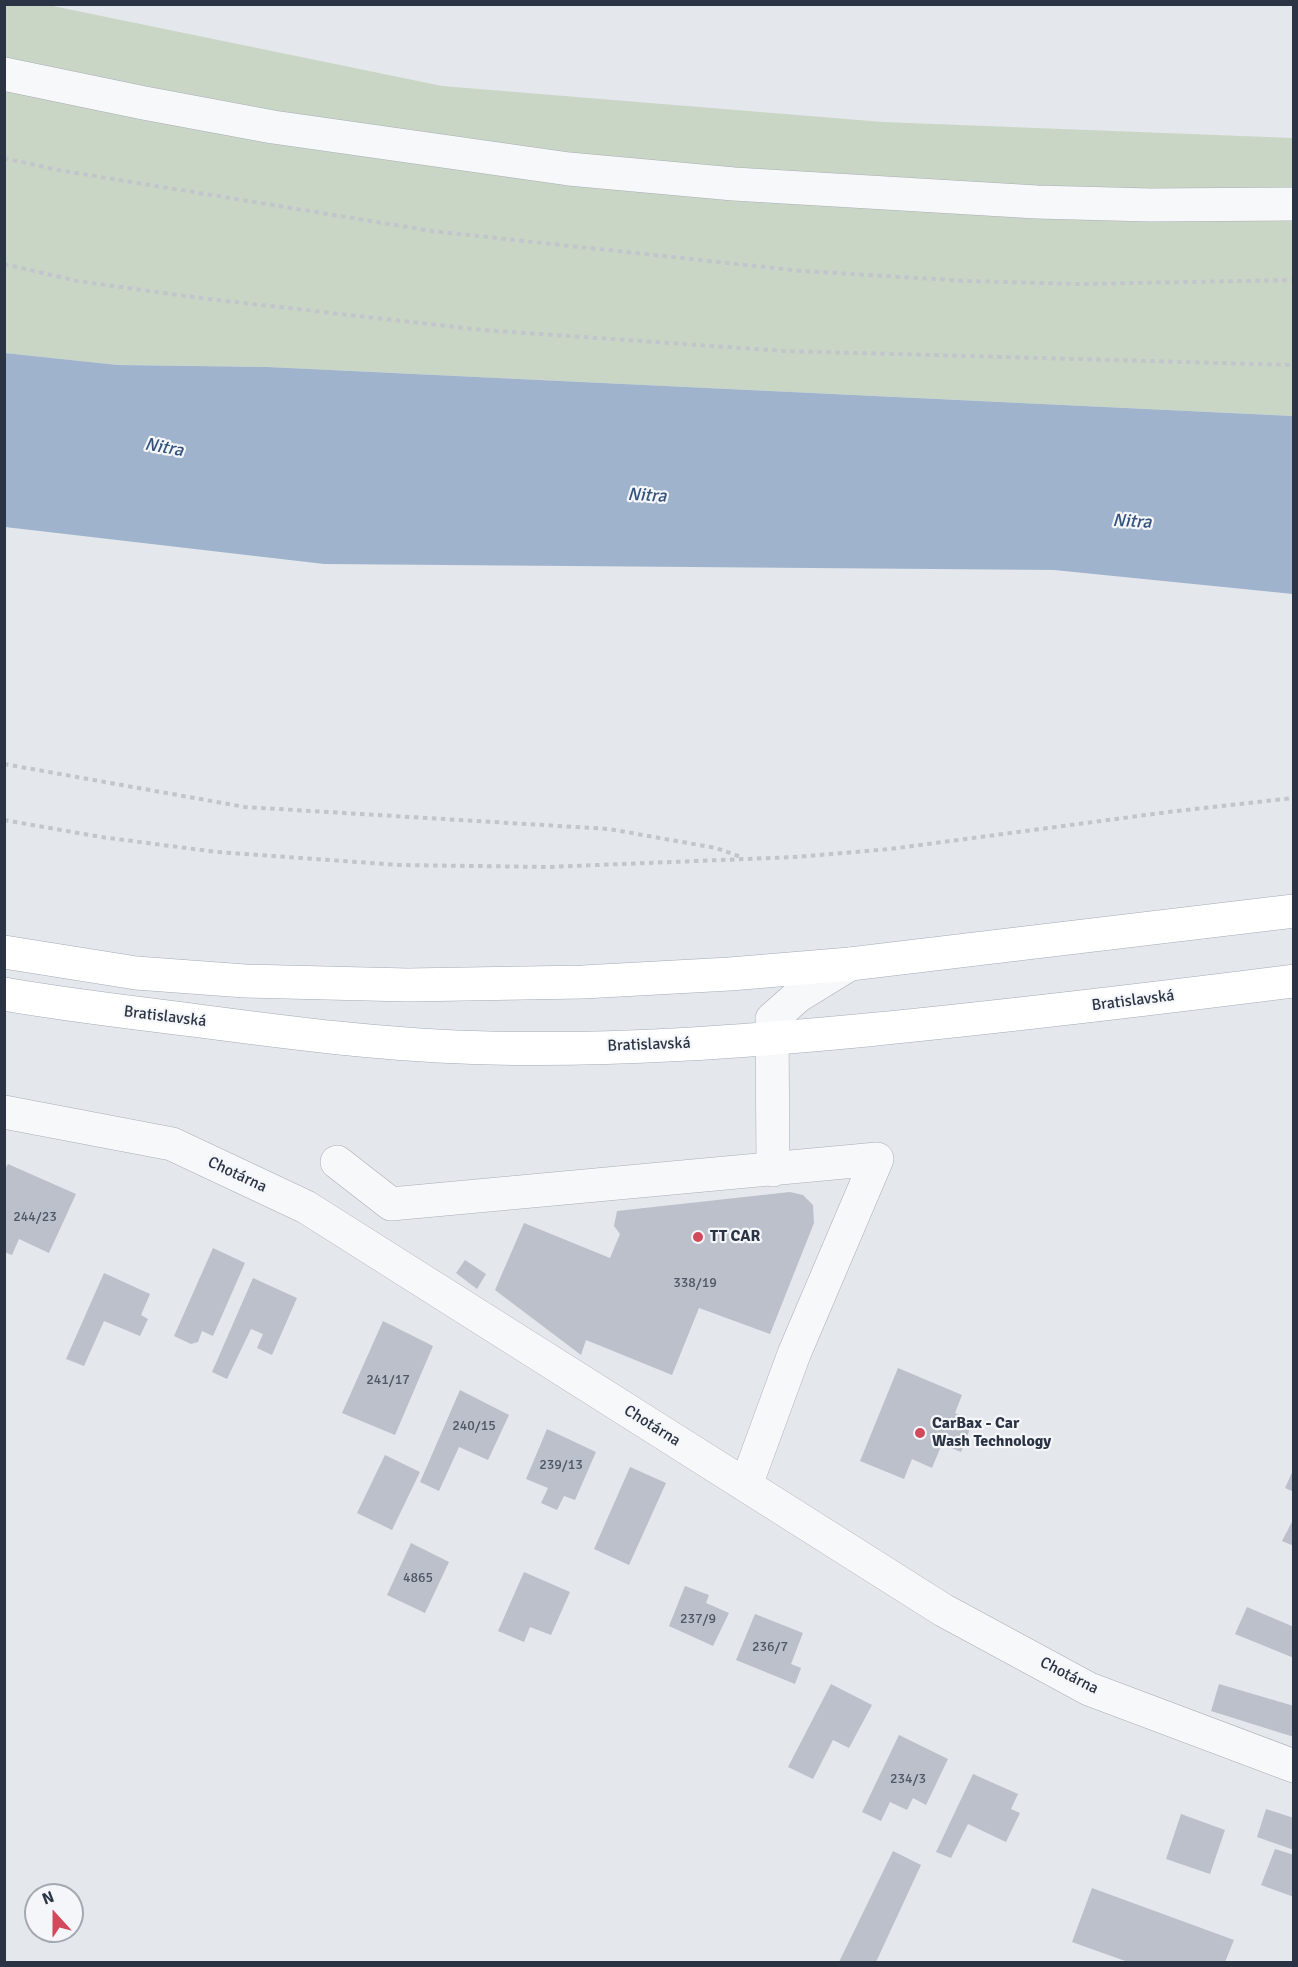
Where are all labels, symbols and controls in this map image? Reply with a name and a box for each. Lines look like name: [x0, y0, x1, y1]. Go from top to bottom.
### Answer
water label: Nitra: [143, 434, 185, 462]
water label: Nitra: [627, 484, 667, 508]
water label: Nitra: [1112, 510, 1152, 534]
street label: Bratislavská: [1091, 986, 1175, 1016]
street label: Bratislavská: [123, 1002, 207, 1032]
street label: Bratislavská: [607, 1034, 691, 1056]
street label: Chotárna: [204, 1153, 270, 1197]
house number: 244/23: [13, 1209, 57, 1225]
place label: TT CAR: [710, 1227, 760, 1247]
marker: TT CAR: [691, 1230, 705, 1244]
house number: 338/19: [673, 1275, 717, 1291]
house number: 241/17: [366, 1372, 410, 1388]
street label: Chotárna: [620, 1401, 684, 1451]
place label: CarBax - Car Wash Technology: [932, 1414, 1051, 1452]
house number: 240/15: [452, 1418, 496, 1434]
marker: CarBax - Car Wash Technology: [913, 1426, 927, 1440]
house number: 239/13: [539, 1457, 583, 1473]
house number: 4865: [403, 1570, 433, 1586]
house number: 237/9: [680, 1611, 716, 1627]
house number: 236/7: [752, 1639, 788, 1655]
street label: Chotárna: [1037, 1653, 1101, 1699]
house number: 234/3: [890, 1771, 926, 1787]
north arrow: [24, 1883, 84, 1943]
text: N: [39, 1887, 57, 1909]

